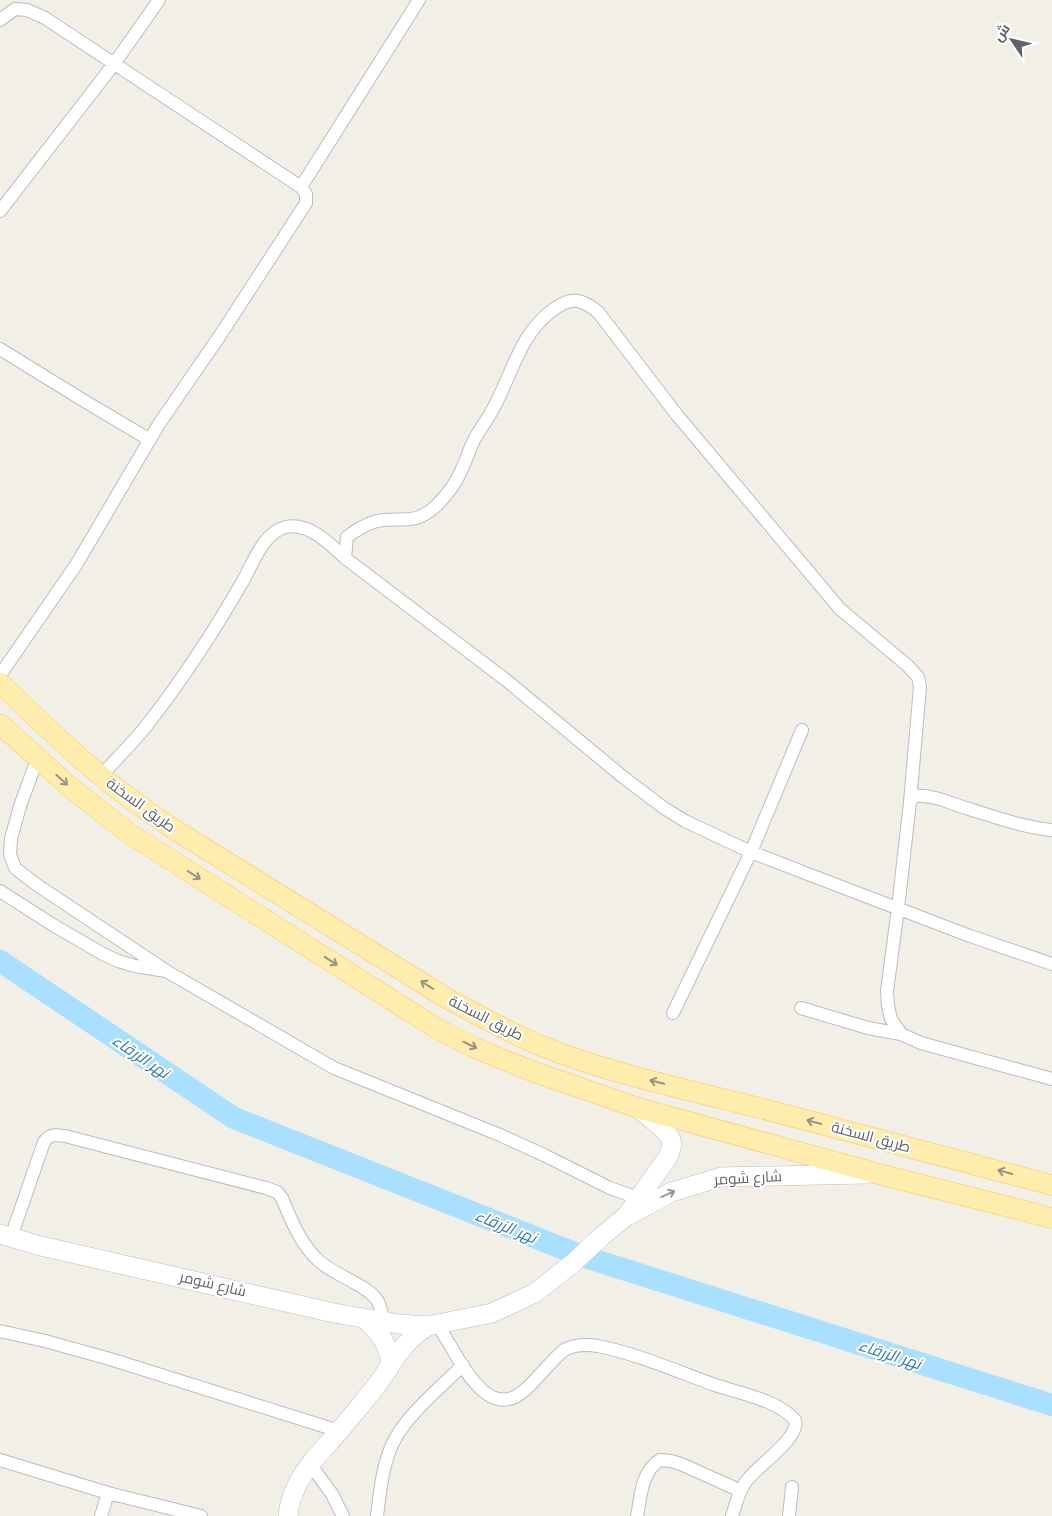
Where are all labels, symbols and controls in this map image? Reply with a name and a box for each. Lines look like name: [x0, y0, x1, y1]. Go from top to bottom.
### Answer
north arrow: [987, 15, 1037, 65]
text: ش: [990, 21, 1014, 45]
one-way arrow: [56, 774, 69, 786]
street label: طريق السخنة: [102, 774, 179, 837]
one-way arrow: [186, 870, 200, 880]
one-way arrow: [324, 957, 338, 967]
one-way arrow: [421, 980, 435, 990]
street label: طريق السخنة: [445, 992, 526, 1045]
water label: نهر الزرقاء: [109, 1031, 174, 1083]
one-way arrow: [462, 1041, 477, 1050]
one-way arrow: [649, 1077, 665, 1086]
one-way arrow: [807, 1117, 823, 1126]
street label: طريق السخنة: [829, 1118, 913, 1157]
street label: شارع شومر: [713, 1167, 782, 1191]
one-way arrow: [997, 1167, 1013, 1177]
one-way arrow: [661, 1189, 676, 1199]
water label: نهر الزرقاء: [472, 1206, 541, 1248]
street label: شارع شومر: [176, 1267, 248, 1302]
water label: نهر الزرقاء: [856, 1335, 925, 1374]

